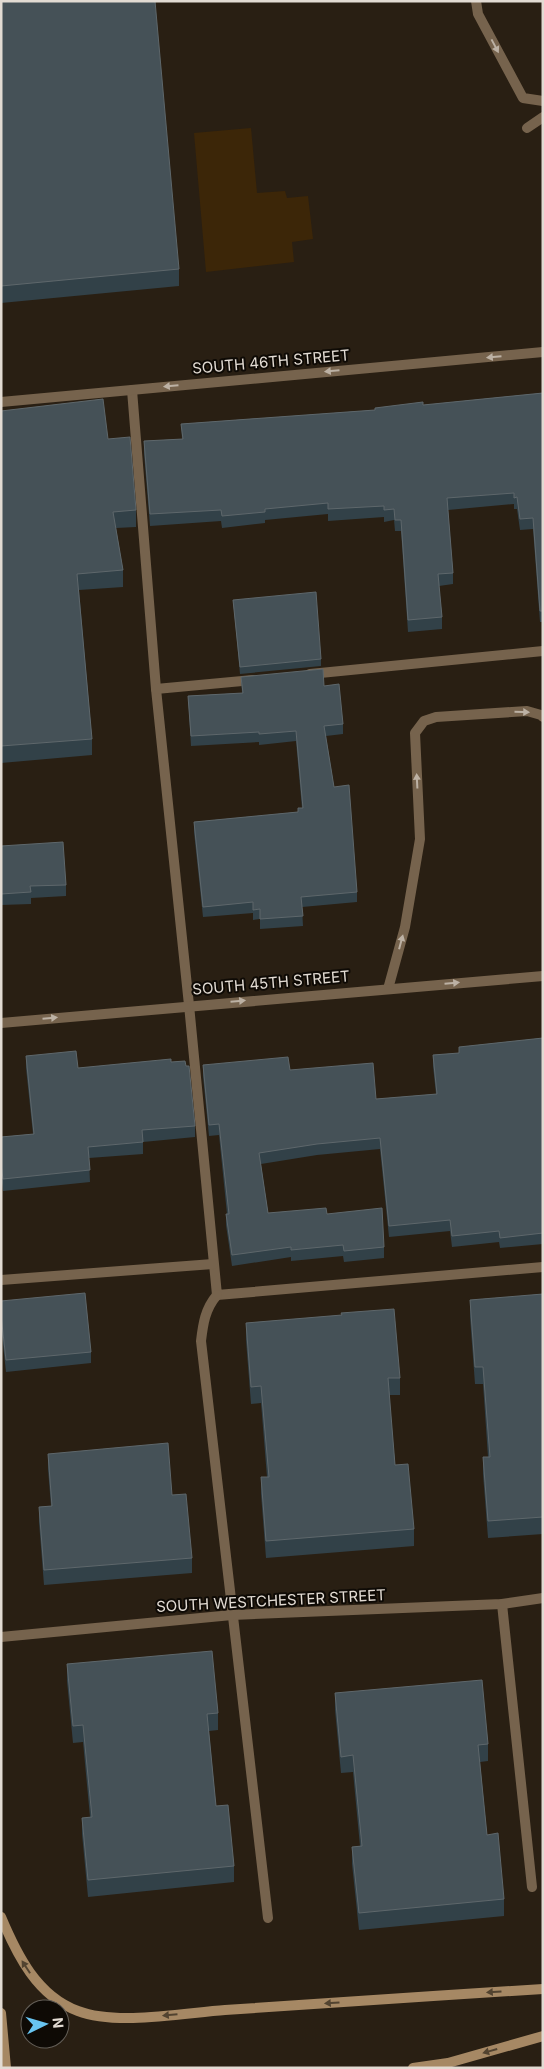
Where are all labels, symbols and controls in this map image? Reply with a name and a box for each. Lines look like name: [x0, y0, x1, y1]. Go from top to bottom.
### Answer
one-way arrow: [491, 38, 499, 53]
street label: SOUTH 46TH STREET: [191, 345, 350, 378]
one-way arrow: [486, 353, 502, 361]
one-way arrow: [324, 368, 340, 376]
one-way arrow: [162, 383, 178, 391]
one-way arrow: [515, 708, 531, 716]
one-way arrow: [413, 773, 421, 789]
one-way arrow: [397, 934, 405, 949]
street label: SOUTH 45TH STREET: [192, 966, 350, 999]
one-way arrow: [444, 979, 460, 987]
one-way arrow: [230, 997, 246, 1005]
one-way arrow: [42, 1014, 58, 1022]
street label: SOUTH WESTCHESTER STREET: [156, 1585, 386, 1616]
one-way arrow: [21, 1960, 30, 1973]
one-way arrow: [486, 1989, 502, 1997]
north arrow: [20, 1999, 70, 2049]
one-way arrow: [324, 1999, 340, 2007]
one-way arrow: [162, 2011, 178, 2019]
text: N: [50, 2017, 67, 2029]
one-way arrow: [483, 2047, 498, 2055]

